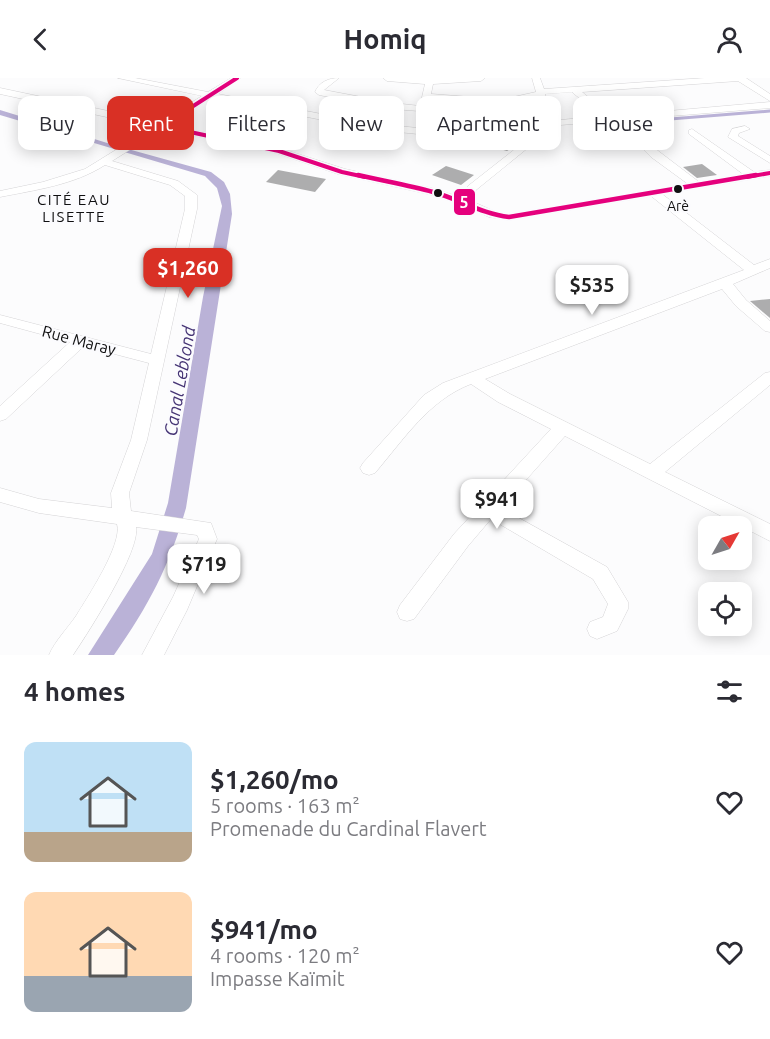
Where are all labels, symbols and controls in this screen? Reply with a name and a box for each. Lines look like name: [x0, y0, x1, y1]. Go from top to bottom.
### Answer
icon: back: [24, 23, 57, 56]
icon: person: [713, 23, 746, 56]
text: Homiq: [344, 24, 426, 54]
chip: Buy: [18, 96, 95, 150]
chip: Rent: [107, 96, 194, 150]
chip: Filters: [206, 96, 307, 150]
chip: New: [319, 96, 404, 150]
chip: Apartment: [416, 96, 561, 150]
chip: House: [573, 96, 674, 150]
marker: Arè: [672, 183, 684, 195]
unlabelled marker: [432, 187, 444, 199]
line badge: 5: [453, 188, 476, 216]
district label: CITÉ EAU LISETTE: [37, 191, 111, 225]
text: 5: [459, 193, 469, 211]
place label: Arè: [667, 198, 689, 214]
pin: $1,260: [139, 248, 237, 299]
text: $1,260: [157, 256, 219, 279]
pin: $535: [556, 265, 628, 316]
text: $535: [569, 273, 615, 296]
street label: Rue Maray: [40, 322, 118, 359]
water label: Canal Leblond: [159, 324, 199, 438]
pin: $941: [461, 479, 533, 530]
text: $941: [474, 487, 520, 510]
north arrow: [698, 516, 752, 570]
map controls: [698, 516, 752, 636]
pin: $719: [168, 544, 240, 595]
text: $719: [181, 552, 227, 575]
button: locate: [698, 582, 752, 636]
icon: filters: [713, 675, 746, 708]
text: 4 homes: [24, 677, 125, 706]
text: $1,260/mo: [210, 765, 339, 794]
icon: home: [72, 766, 144, 838]
icon: heart: [713, 786, 746, 819]
text: 5 rooms · 163 m²: [210, 794, 360, 817]
text: Promenade du Cardinal Flavert: [210, 817, 487, 840]
text: $941/mo: [210, 915, 318, 944]
icon: home: [72, 916, 144, 988]
icon: heart: [713, 936, 746, 969]
text: 4 rooms · 120 m²: [210, 944, 360, 967]
text: Impasse Kaïmit: [210, 967, 345, 990]

